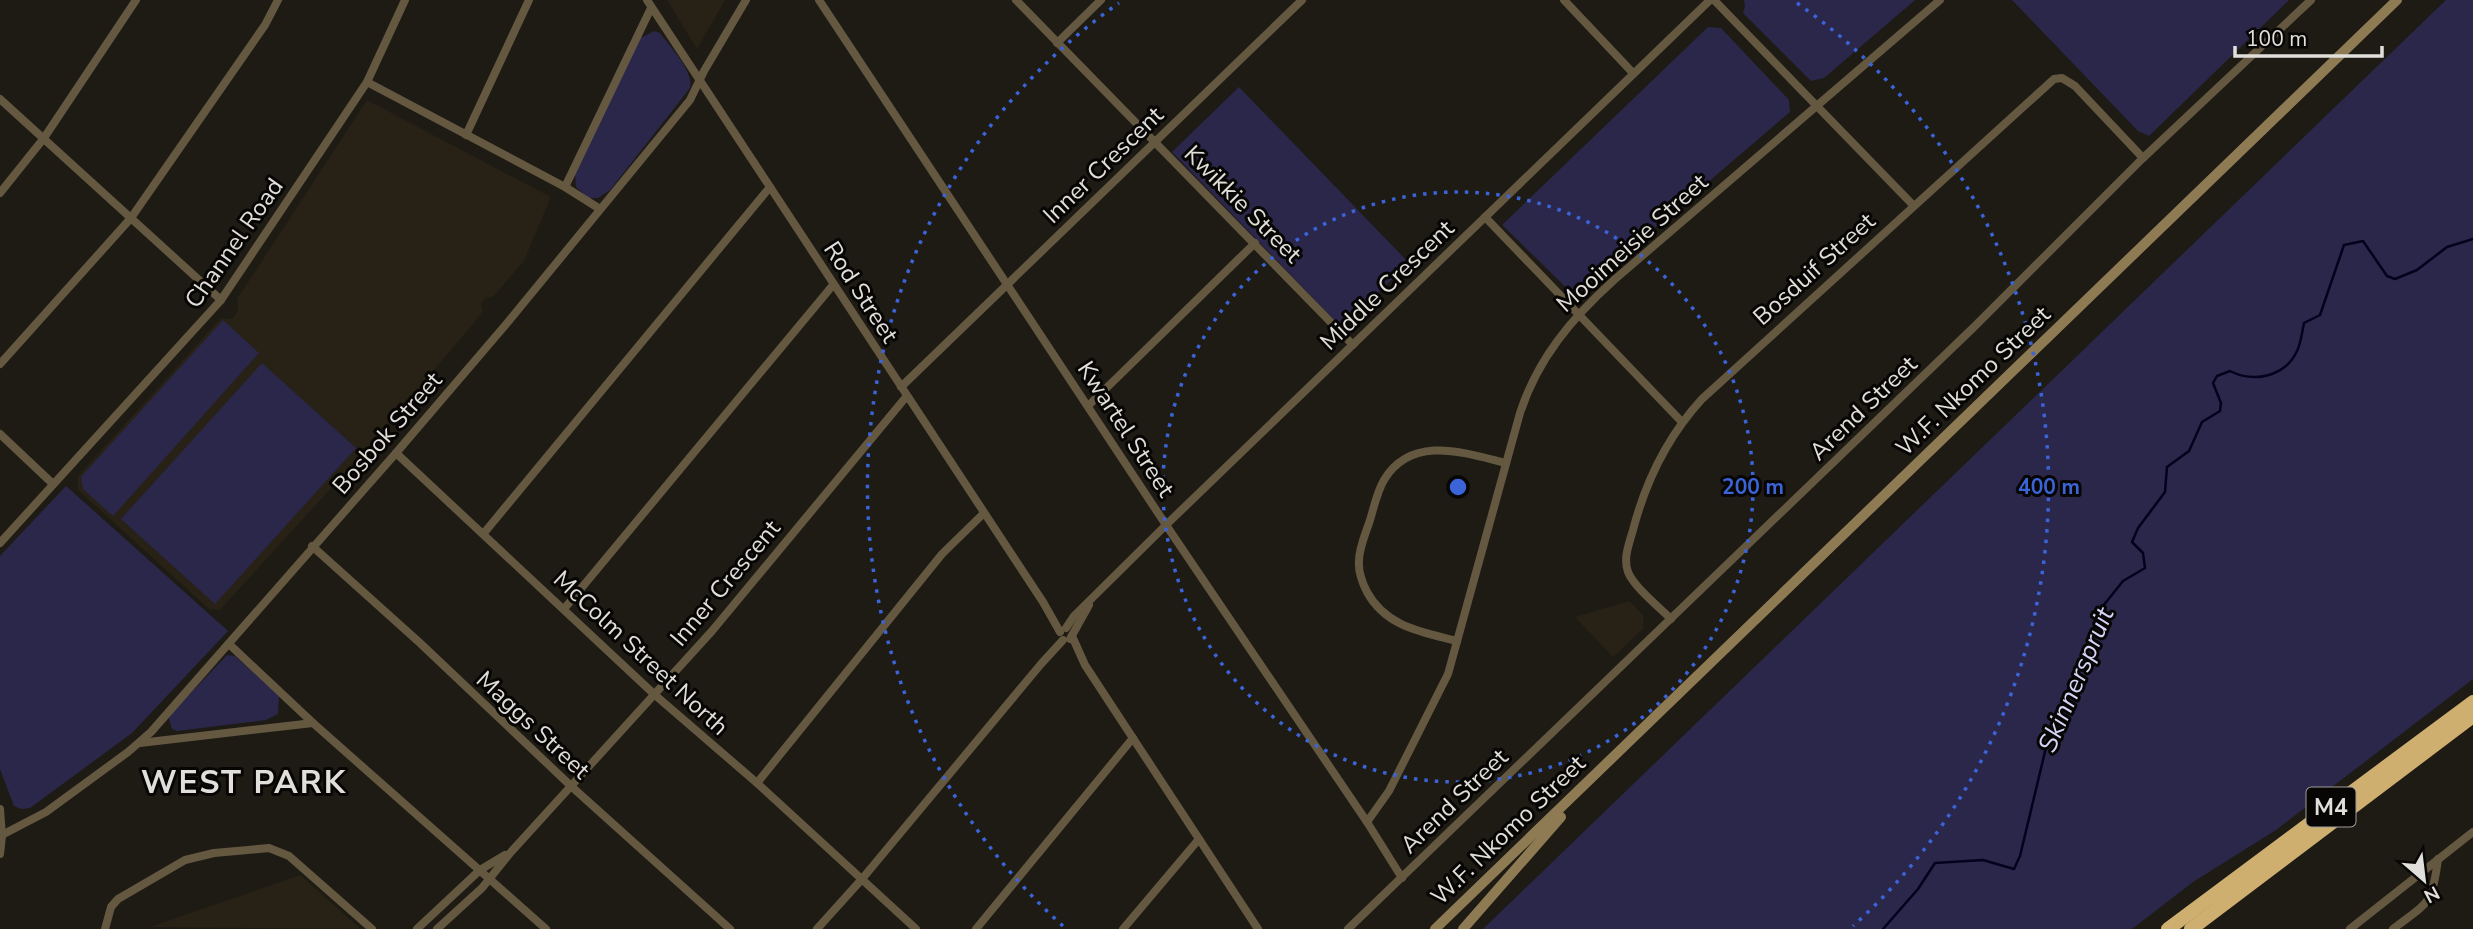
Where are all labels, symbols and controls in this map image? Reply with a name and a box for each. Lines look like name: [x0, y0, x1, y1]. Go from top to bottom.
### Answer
scale bar: [2235, 14, 2382, 58]
text: 100 m: [2246, 25, 2307, 53]
street label: Inner Crescent: [1036, 99, 1170, 231]
street label: Kwikkie Street: [1177, 138, 1309, 270]
street label: Mooimeisie Street: [1550, 166, 1715, 320]
street label: Channel Road: [177, 172, 291, 314]
street label: Bosduif Street: [1746, 205, 1882, 332]
street label: Middle Crescent: [1313, 212, 1461, 357]
street label: Rod Street: [816, 235, 906, 349]
street label: W.F. Nkomo Street: [1889, 299, 2058, 463]
street label: Arend Street: [1802, 348, 1924, 467]
street label: Kwartel Street: [1070, 355, 1182, 504]
street label: Bosbok Street: [325, 365, 449, 501]
text: 200 m: [1722, 473, 1784, 501]
text: 400 m: [2018, 473, 2080, 501]
centre of rings: [1446, 475, 1470, 499]
street label: Inner Crescent: [663, 513, 788, 653]
street label: McColm Street North: [547, 564, 735, 742]
water label: Skinnerspruit: [2030, 601, 2123, 758]
street label: Maggs Street: [469, 664, 597, 786]
street label: Arend Street: [1393, 741, 1515, 860]
street label: W.F. Nkomo Street: [1424, 748, 1593, 912]
district label: WEST PARK: [141, 761, 347, 804]
road number: M4: [2306, 788, 2356, 827]
north arrow: [2389, 845, 2459, 915]
text: N: [2419, 879, 2444, 909]

